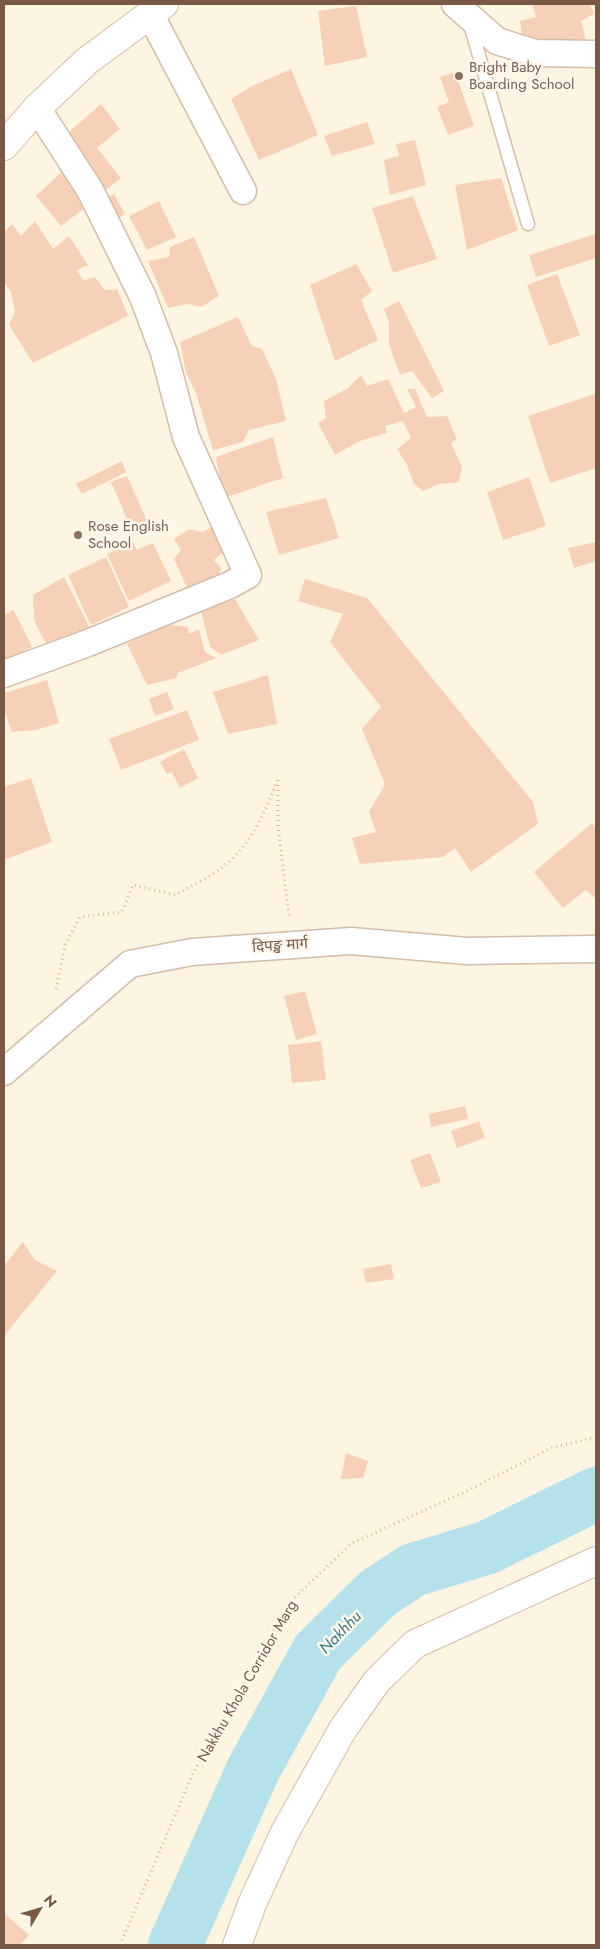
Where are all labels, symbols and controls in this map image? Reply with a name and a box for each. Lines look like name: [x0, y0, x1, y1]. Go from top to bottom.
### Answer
place label: Bright Baby Boarding School: [469, 56, 574, 95]
marker: Bright Baby Boarding School: [453, 70, 465, 82]
place label: Rose English School: [88, 515, 169, 554]
marker: Rose English School: [72, 529, 84, 541]
street label: दिपङ्ख मार्ग: [251, 932, 310, 958]
street label: Nakkhu Khola Corridor Marg: [192, 1596, 302, 1766]
water label: Nakhhu: [314, 1605, 366, 1659]
north arrow: [15, 1884, 65, 1934]
text: N: [39, 1890, 62, 1912]

